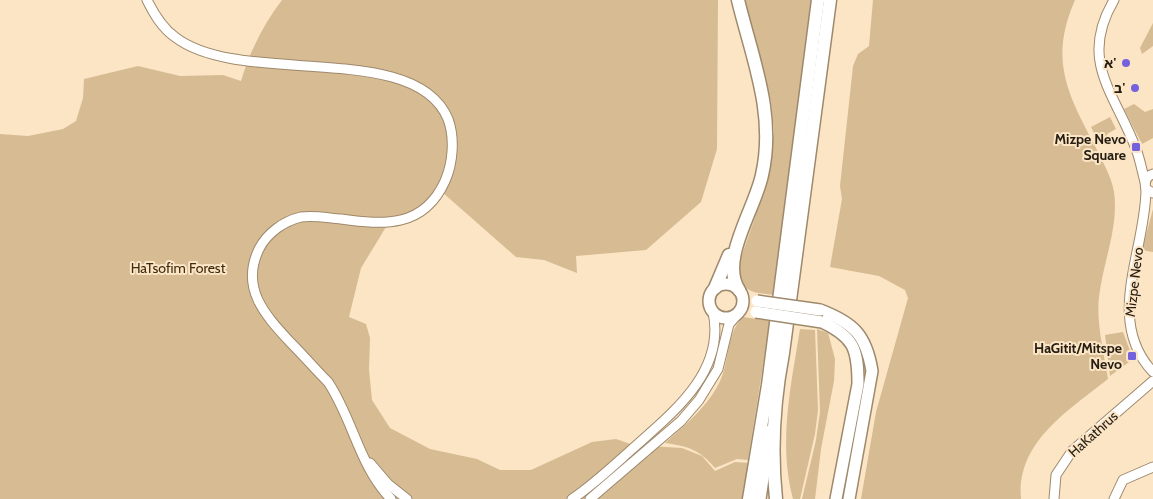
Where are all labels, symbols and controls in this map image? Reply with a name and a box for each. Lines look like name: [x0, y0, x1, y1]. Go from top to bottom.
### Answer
place label: א': [1104, 54, 1116, 72]
marker: א': [1120, 57, 1132, 69]
place label: ב': [1114, 79, 1125, 97]
marker: ב': [1129, 82, 1141, 94]
place label: Mizpe Nevo Square: [1055, 130, 1126, 164]
marker: Mizpe Nevo Square: [1130, 141, 1142, 153]
street label: Mizpe Nevo: [1121, 246, 1147, 318]
park label: HaTsofim Forest: [131, 259, 226, 277]
place label: HaGitit/Mitspe Nevo: [1034, 339, 1122, 373]
marker: HaGitit/Mitspe Nevo: [1126, 350, 1138, 362]
street label: HaKathrus: [1064, 407, 1122, 461]

